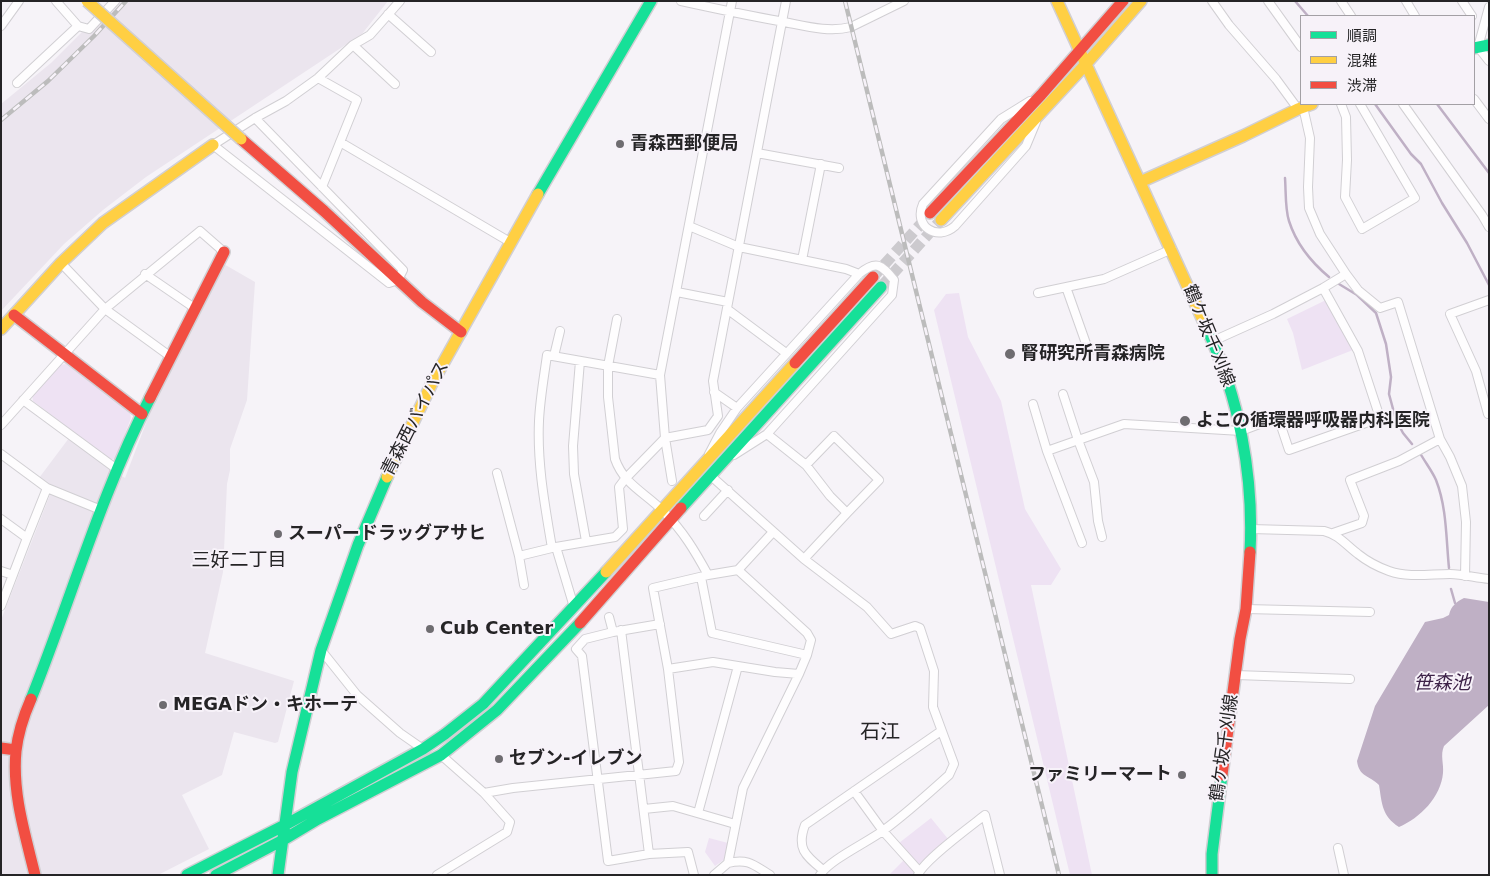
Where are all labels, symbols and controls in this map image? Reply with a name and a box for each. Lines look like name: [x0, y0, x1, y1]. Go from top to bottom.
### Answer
legend: [1300, 15, 1475, 105]
text: 順調: [1347, 27, 1377, 45]
text: 混雑: [1347, 52, 1377, 70]
text: 渋滞: [1347, 77, 1377, 95]
place label: 青森西郵便局: [630, 133, 738, 155]
marker: 青森西郵便局: [614, 138, 626, 150]
street label: 鶴ケ坂千刈線: [1178, 282, 1238, 390]
place label: 腎研究所青森病院: [1021, 343, 1165, 365]
marker: 腎研究所青森病院: [1003, 347, 1017, 361]
street label: 青森西バイパス: [378, 358, 454, 480]
place label: よこの循環器呼吸器内科医院: [1196, 410, 1430, 432]
marker: よこの循環器呼吸器内科医院: [1178, 414, 1192, 428]
place label: スーパードラッグアサヒ: [288, 523, 486, 545]
marker: スーパードラッグアサヒ: [272, 528, 284, 540]
district label: 三好二丁目: [192, 550, 286, 572]
place label: Cub Center: [440, 618, 553, 640]
marker: Cub Center: [424, 623, 436, 635]
water label: 笹森池: [1414, 673, 1470, 695]
street label: 鶴ケ坂千刈線: [1207, 693, 1243, 803]
place label: MEGAドン・キホーテ: [173, 694, 358, 716]
marker: MEGAドン・キホーテ: [157, 699, 169, 711]
district label: 石江: [860, 721, 900, 745]
place label: セブン-イレブン: [509, 748, 642, 770]
marker: セブン-イレブン: [493, 753, 505, 765]
place label: ファミリーマート: [1028, 764, 1172, 786]
marker: ファミリーマート: [1176, 769, 1188, 781]

